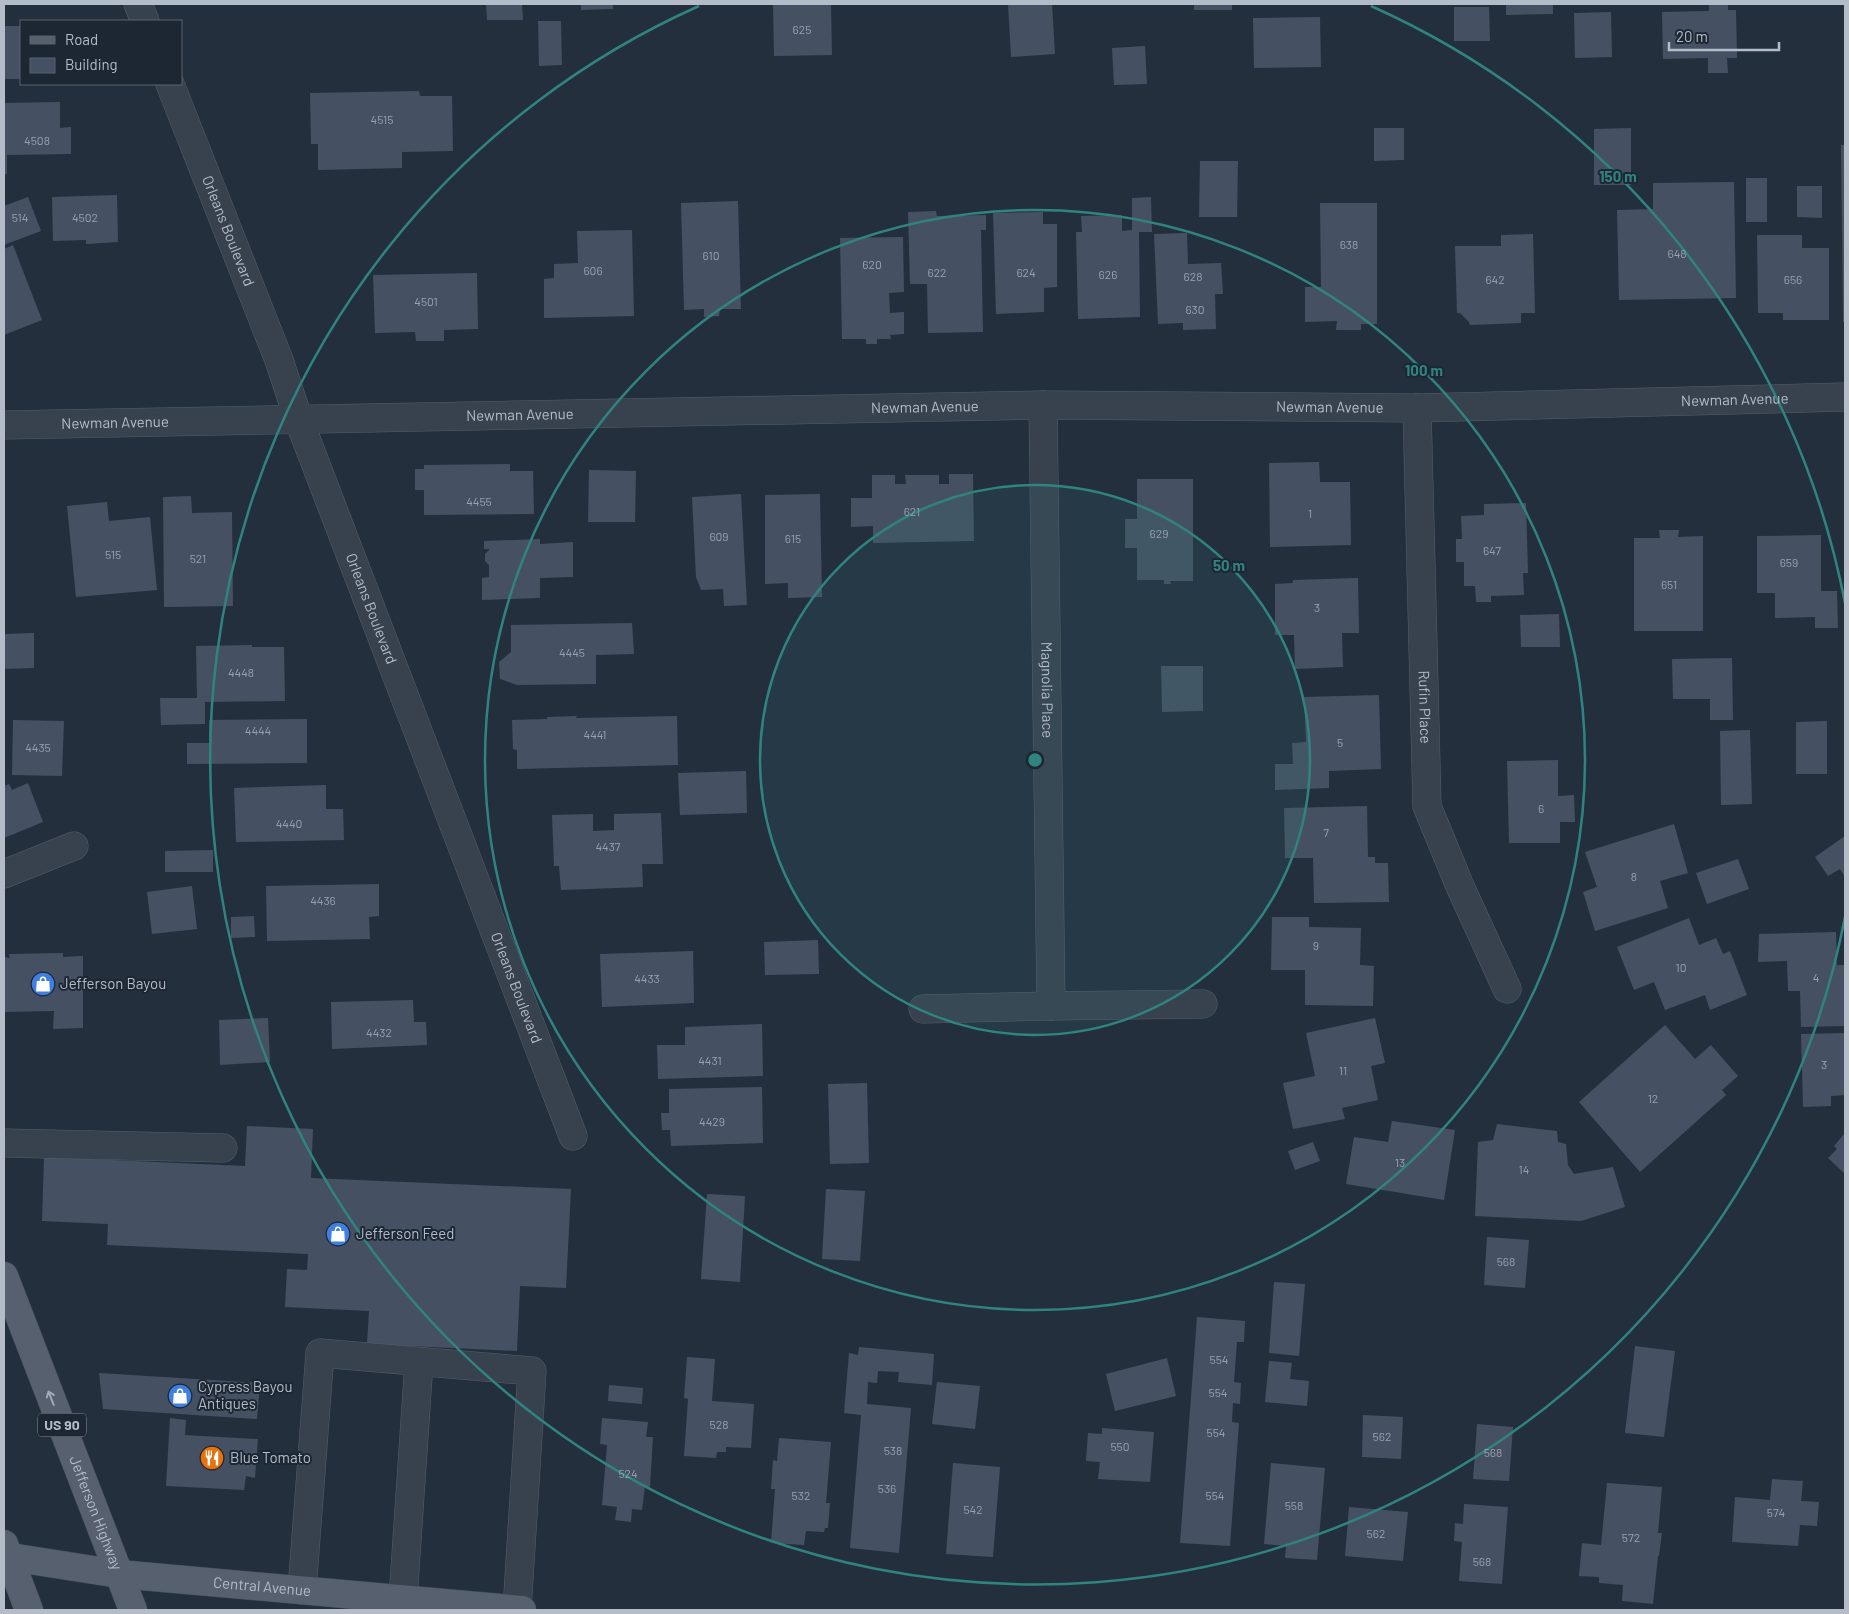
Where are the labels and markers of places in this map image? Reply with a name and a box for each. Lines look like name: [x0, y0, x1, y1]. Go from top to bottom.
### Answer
centre of rings: [1026, 751, 1044, 769]
shop icon: Jefferson Bayou: [30, 971, 56, 997]
place label: Jefferson Bayou: [60, 974, 166, 992]
shop icon: Jefferson Feed: [325, 1221, 351, 1247]
place label: Jefferson Feed: [356, 1224, 455, 1242]
place label: Cypress Bayou Antiques: [198, 1377, 293, 1412]
shop icon: Cypress Bayou Antiques: [167, 1383, 193, 1409]
restaurant icon: Blue Tomato: [199, 1445, 225, 1471]
place label: Blue Tomato: [230, 1448, 311, 1466]

